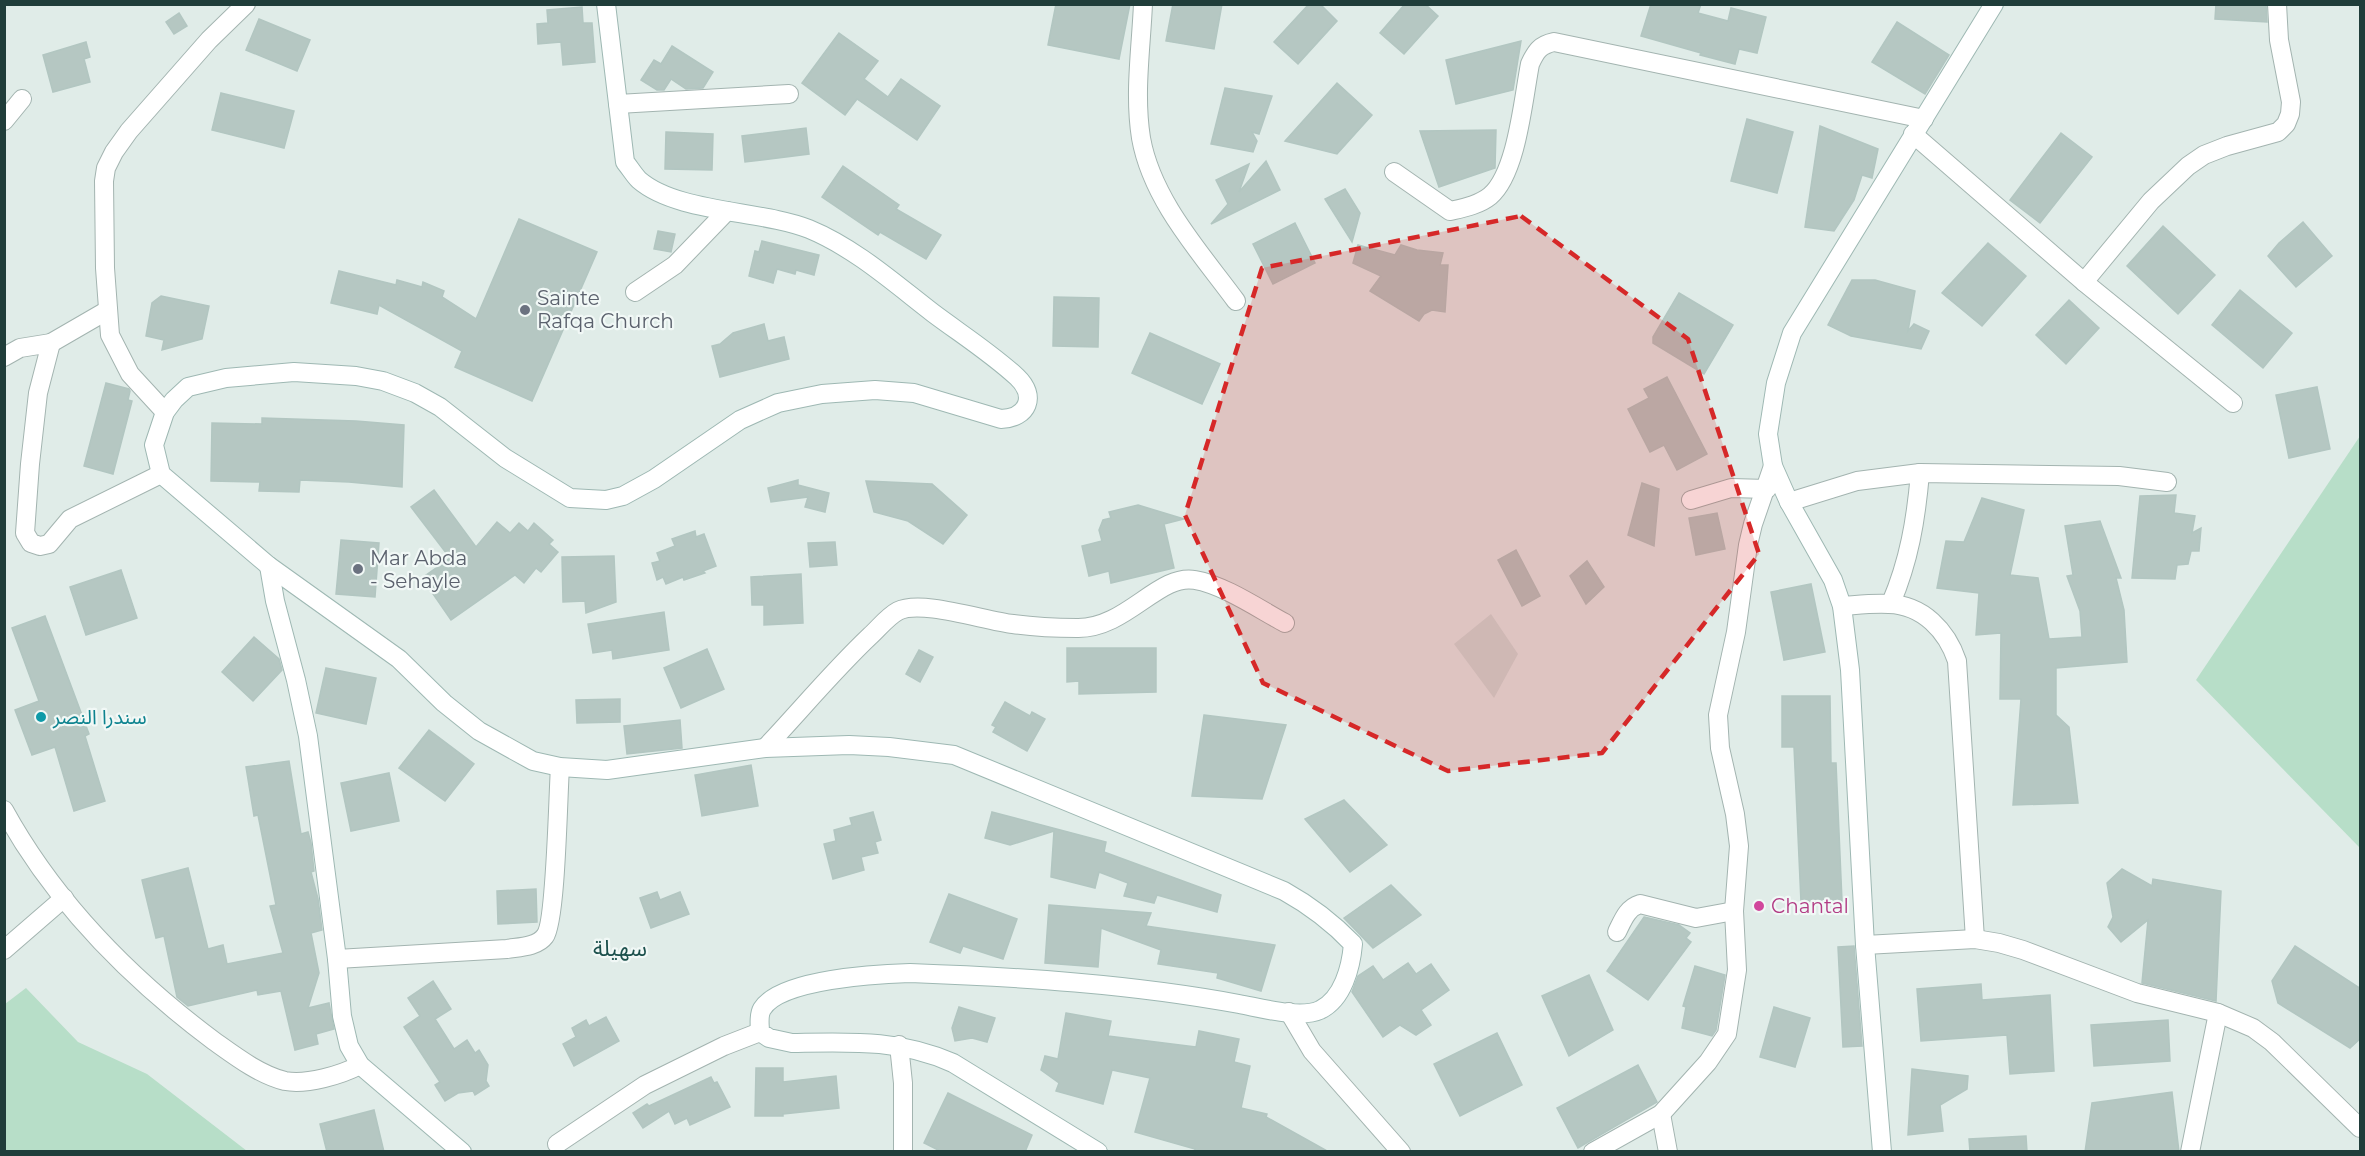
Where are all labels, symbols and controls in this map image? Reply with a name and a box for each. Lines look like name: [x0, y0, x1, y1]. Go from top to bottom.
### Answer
place label: Sainte Rafqa Church: [537, 286, 674, 333]
marker: Sainte Rafqa Church: [518, 303, 532, 317]
place label: Mar Abda - Sehayle: [370, 546, 467, 593]
marker: Mar Abda - Sehayle: [351, 562, 365, 576]
place label: سندرا النصر: [52, 705, 147, 729]
marker: سندرا النصر: [34, 710, 48, 724]
place label: Chantal: [1771, 894, 1849, 918]
marker: Chantal: [1752, 899, 1766, 913]
district label: سهيلة: [593, 935, 647, 962]

